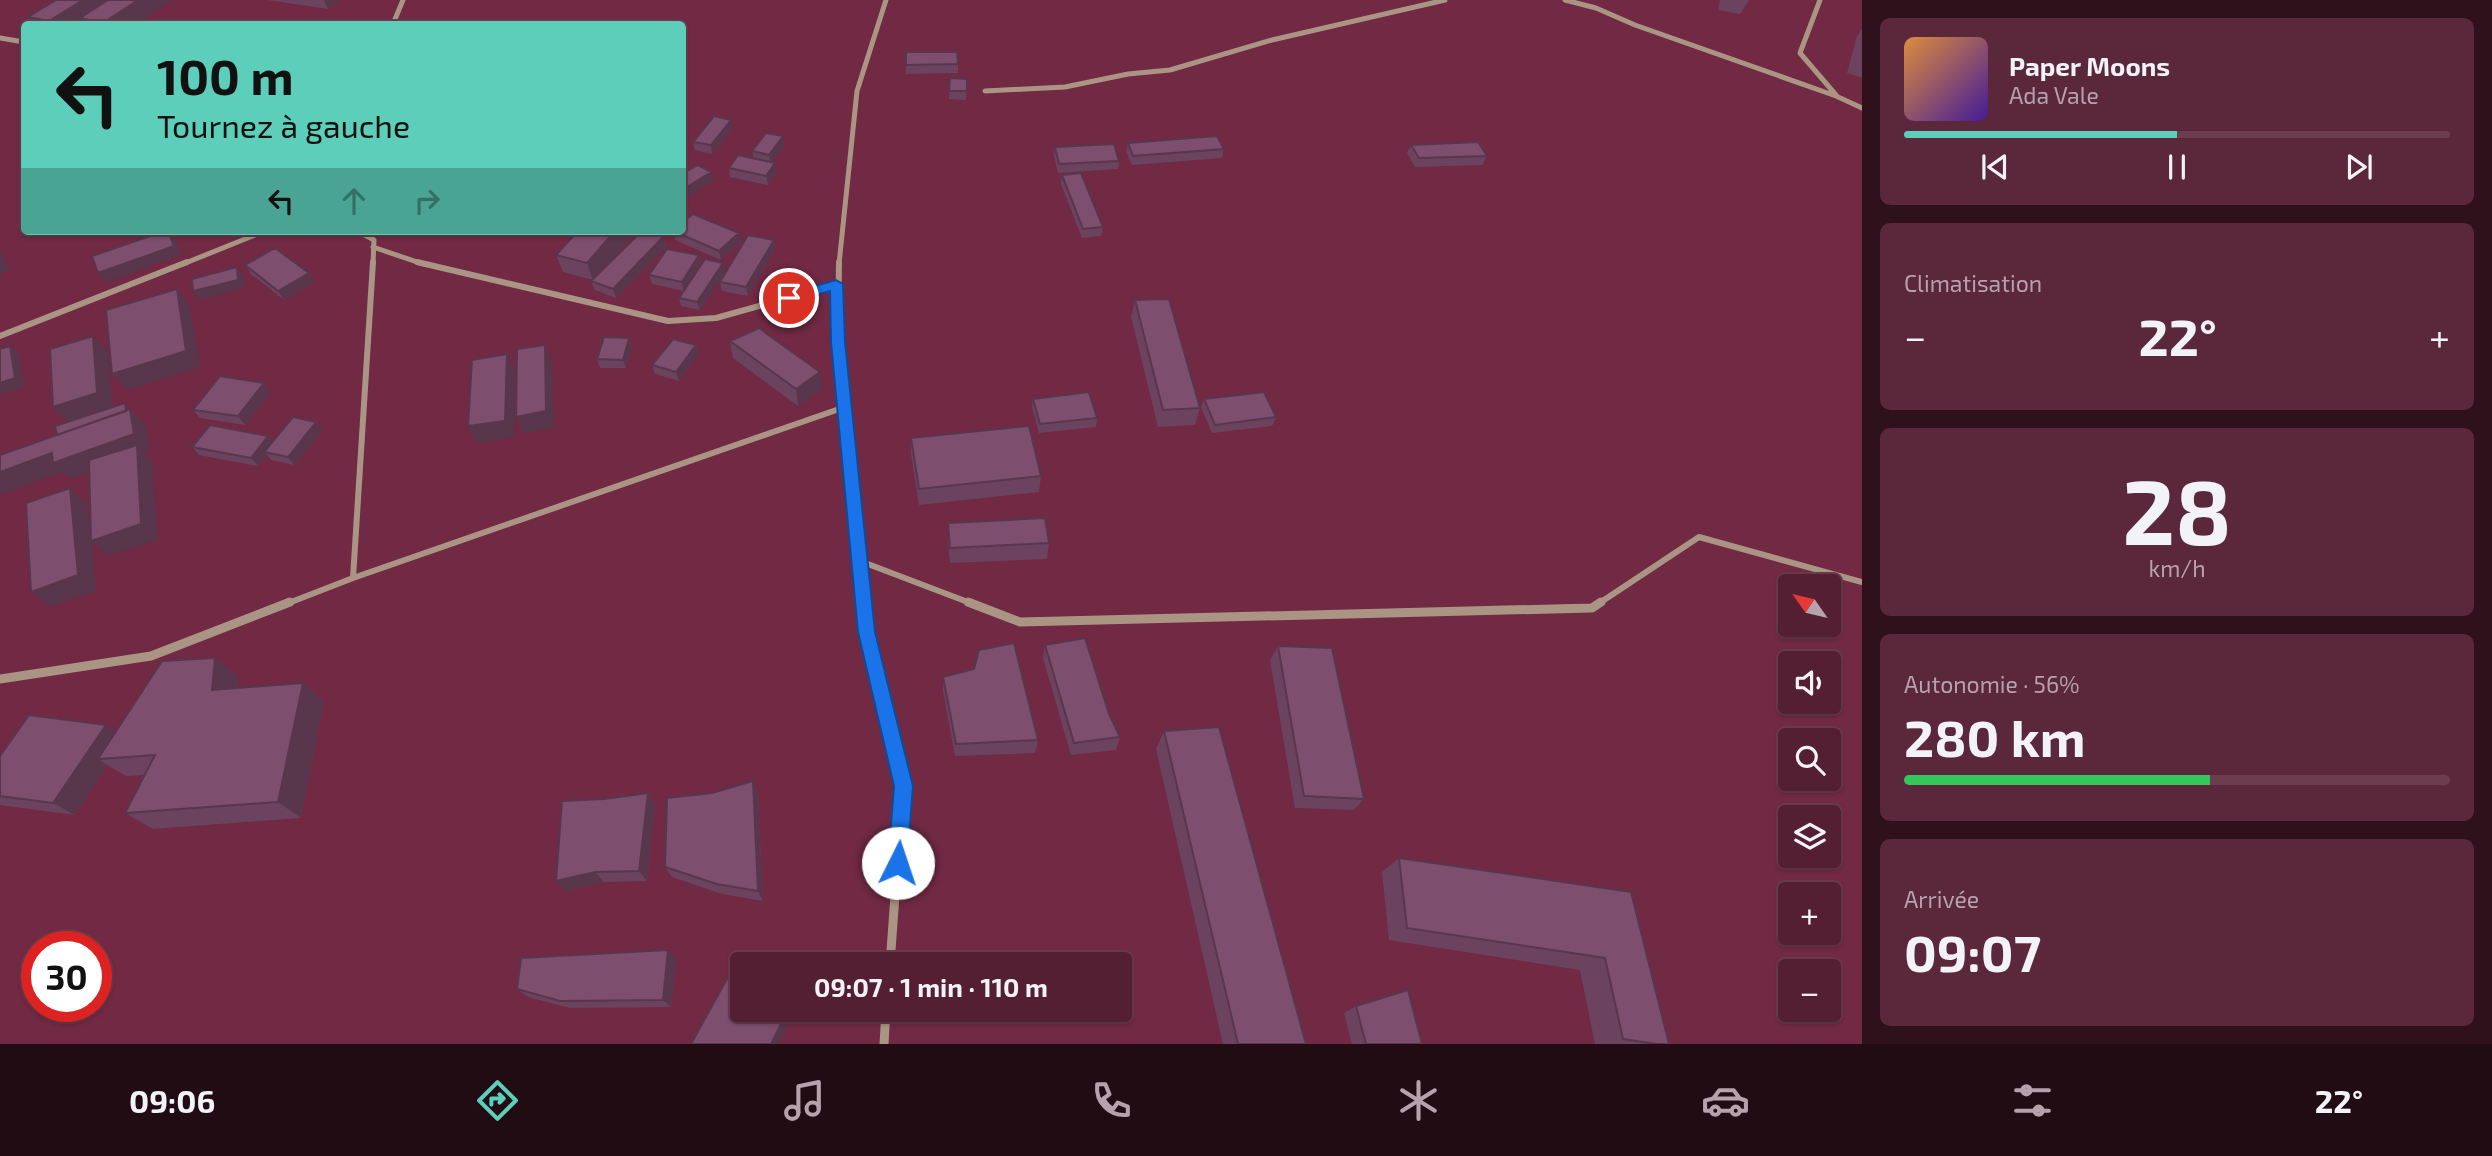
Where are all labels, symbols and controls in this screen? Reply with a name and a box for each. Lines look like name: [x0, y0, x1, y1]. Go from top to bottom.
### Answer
text: 100 m: [157, 46, 294, 105]
icon: left: [42, 49, 133, 140]
text: Paper Moons: [2009, 50, 2170, 81]
text: Ada Vale: [2009, 81, 2099, 109]
text: Tournez à gauche: [157, 106, 410, 144]
icon: previous: [1976, 148, 2014, 186]
icon: pause: [2158, 148, 2196, 186]
icon: next: [2340, 148, 2378, 186]
icon: left: [262, 182, 300, 220]
icon: ahead: [335, 182, 373, 220]
icon: right: [408, 182, 446, 220]
pin: [759, 268, 819, 328]
text: Climatisation: [1904, 269, 2042, 297]
icon: arrive: [770, 279, 808, 317]
text: 22°: [2138, 304, 2217, 366]
text: −: [1904, 313, 1926, 359]
text: +: [2429, 313, 2450, 359]
text: 28: [2122, 454, 2232, 563]
text: km/h: [2148, 554, 2206, 582]
north arrow: [1778, 574, 1841, 637]
map controls: [1778, 574, 1841, 1022]
button: sound: [1778, 651, 1841, 714]
text: Autonomie · 56%: [1904, 670, 2080, 698]
text: 280 km: [1904, 705, 2086, 767]
button: search: [1778, 728, 1841, 791]
button: layers: [1778, 805, 1841, 868]
position arrow: [861, 826, 935, 900]
button: +: [1778, 882, 1841, 945]
text: Arrivée: [1904, 885, 1979, 913]
text: 09:07: [1904, 920, 2041, 982]
speed limit sign: 30: [21, 931, 112, 1022]
button: −: [1778, 959, 1841, 1022]
text: 09:07 · 1 min · 110 m: [814, 971, 1048, 1002]
icon: directions: [473, 1076, 522, 1125]
icon: music: [780, 1076, 829, 1125]
icon: phone: [1087, 1076, 1136, 1125]
icon: climate: [1394, 1076, 1443, 1125]
icon: car: [1701, 1076, 1750, 1125]
icon: filters: [2008, 1076, 2057, 1125]
text: 09:06: [129, 1081, 215, 1119]
text: 22°: [2315, 1081, 2363, 1119]

